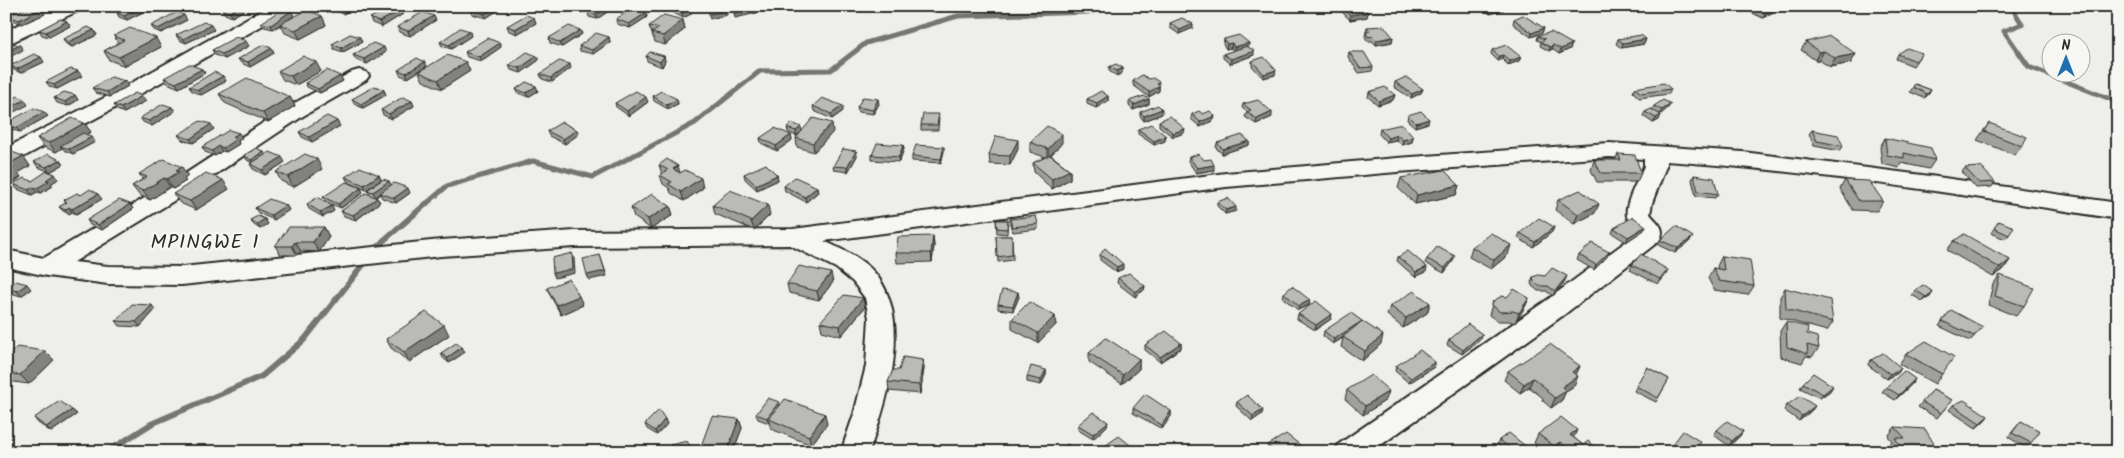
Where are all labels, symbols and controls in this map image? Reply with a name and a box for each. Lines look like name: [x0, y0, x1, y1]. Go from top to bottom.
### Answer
north arrow: [2042, 32, 2092, 82]
text: N: [2062, 35, 2071, 57]
district label: MPINGWE 1: [150, 227, 260, 259]

